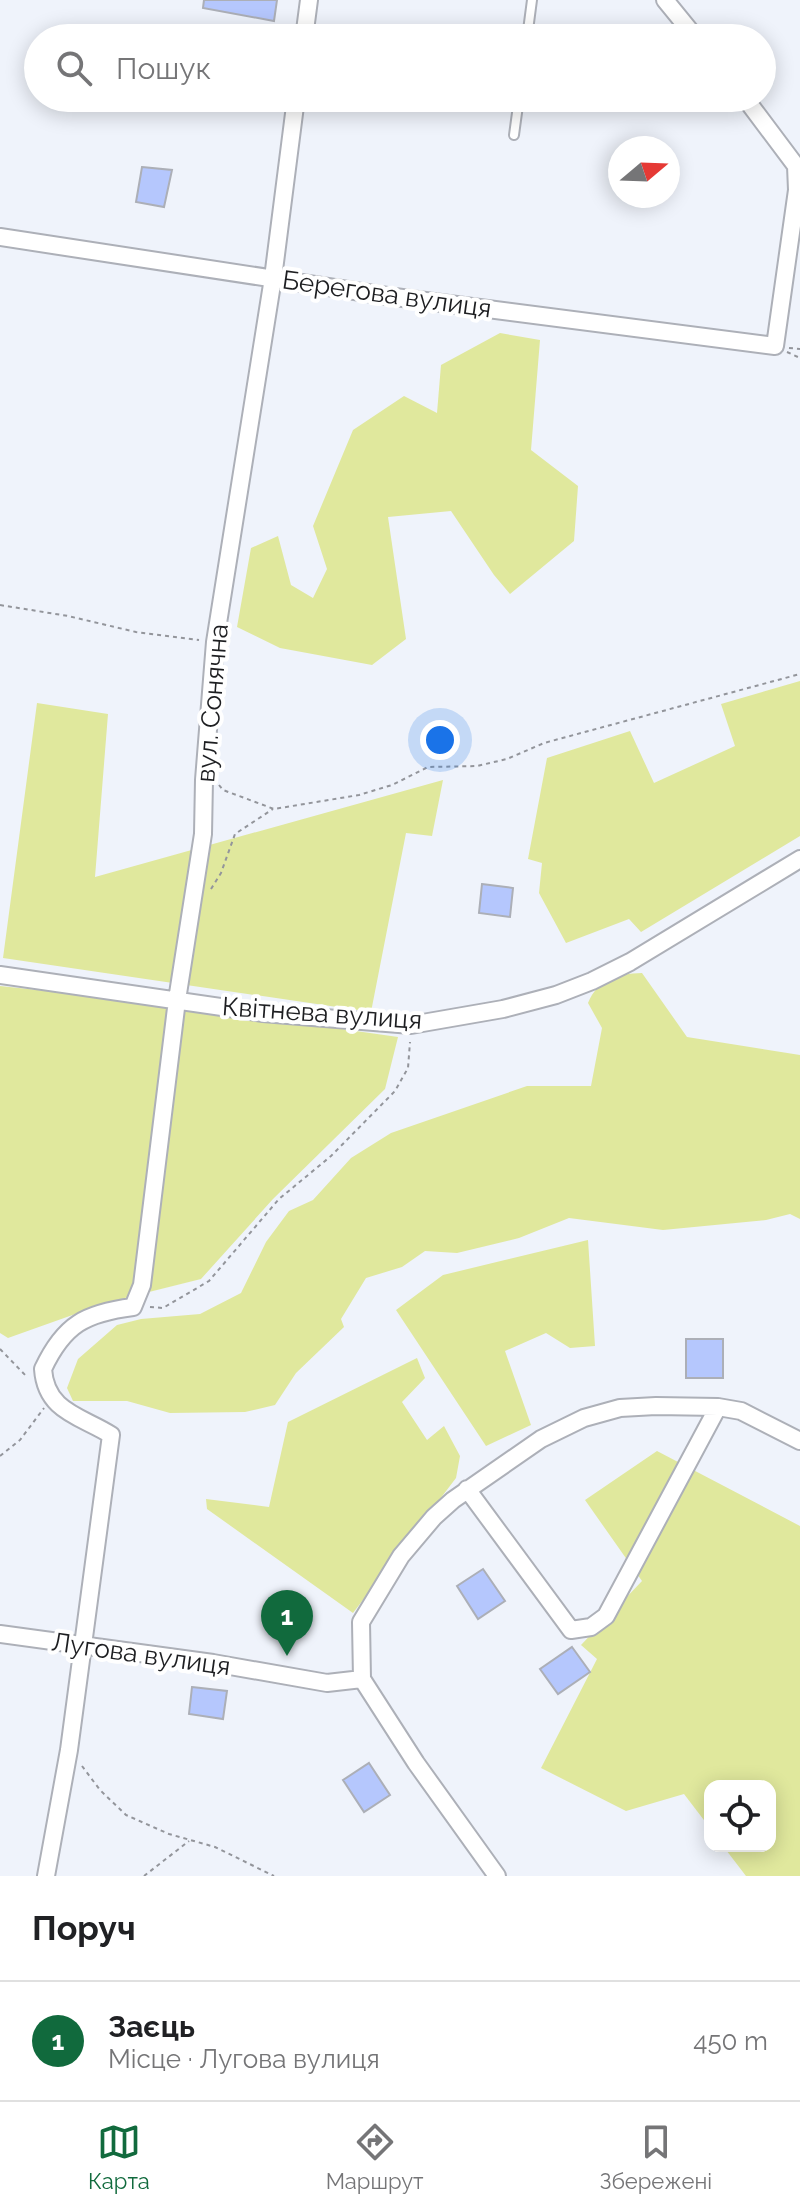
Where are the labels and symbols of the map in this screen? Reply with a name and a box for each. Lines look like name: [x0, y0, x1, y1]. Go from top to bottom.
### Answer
north arrow: [608, 136, 680, 208]
street label: Берегова вулиця: [280, 264, 494, 324]
street label: вул. Сонячна: [190, 622, 234, 784]
your location: [420, 720, 460, 760]
street label: Квітнева вулиця: [221, 991, 423, 1035]
pin: 1: [261, 1590, 313, 1656]
street label: Лугова вулиця: [50, 1627, 232, 1681]

